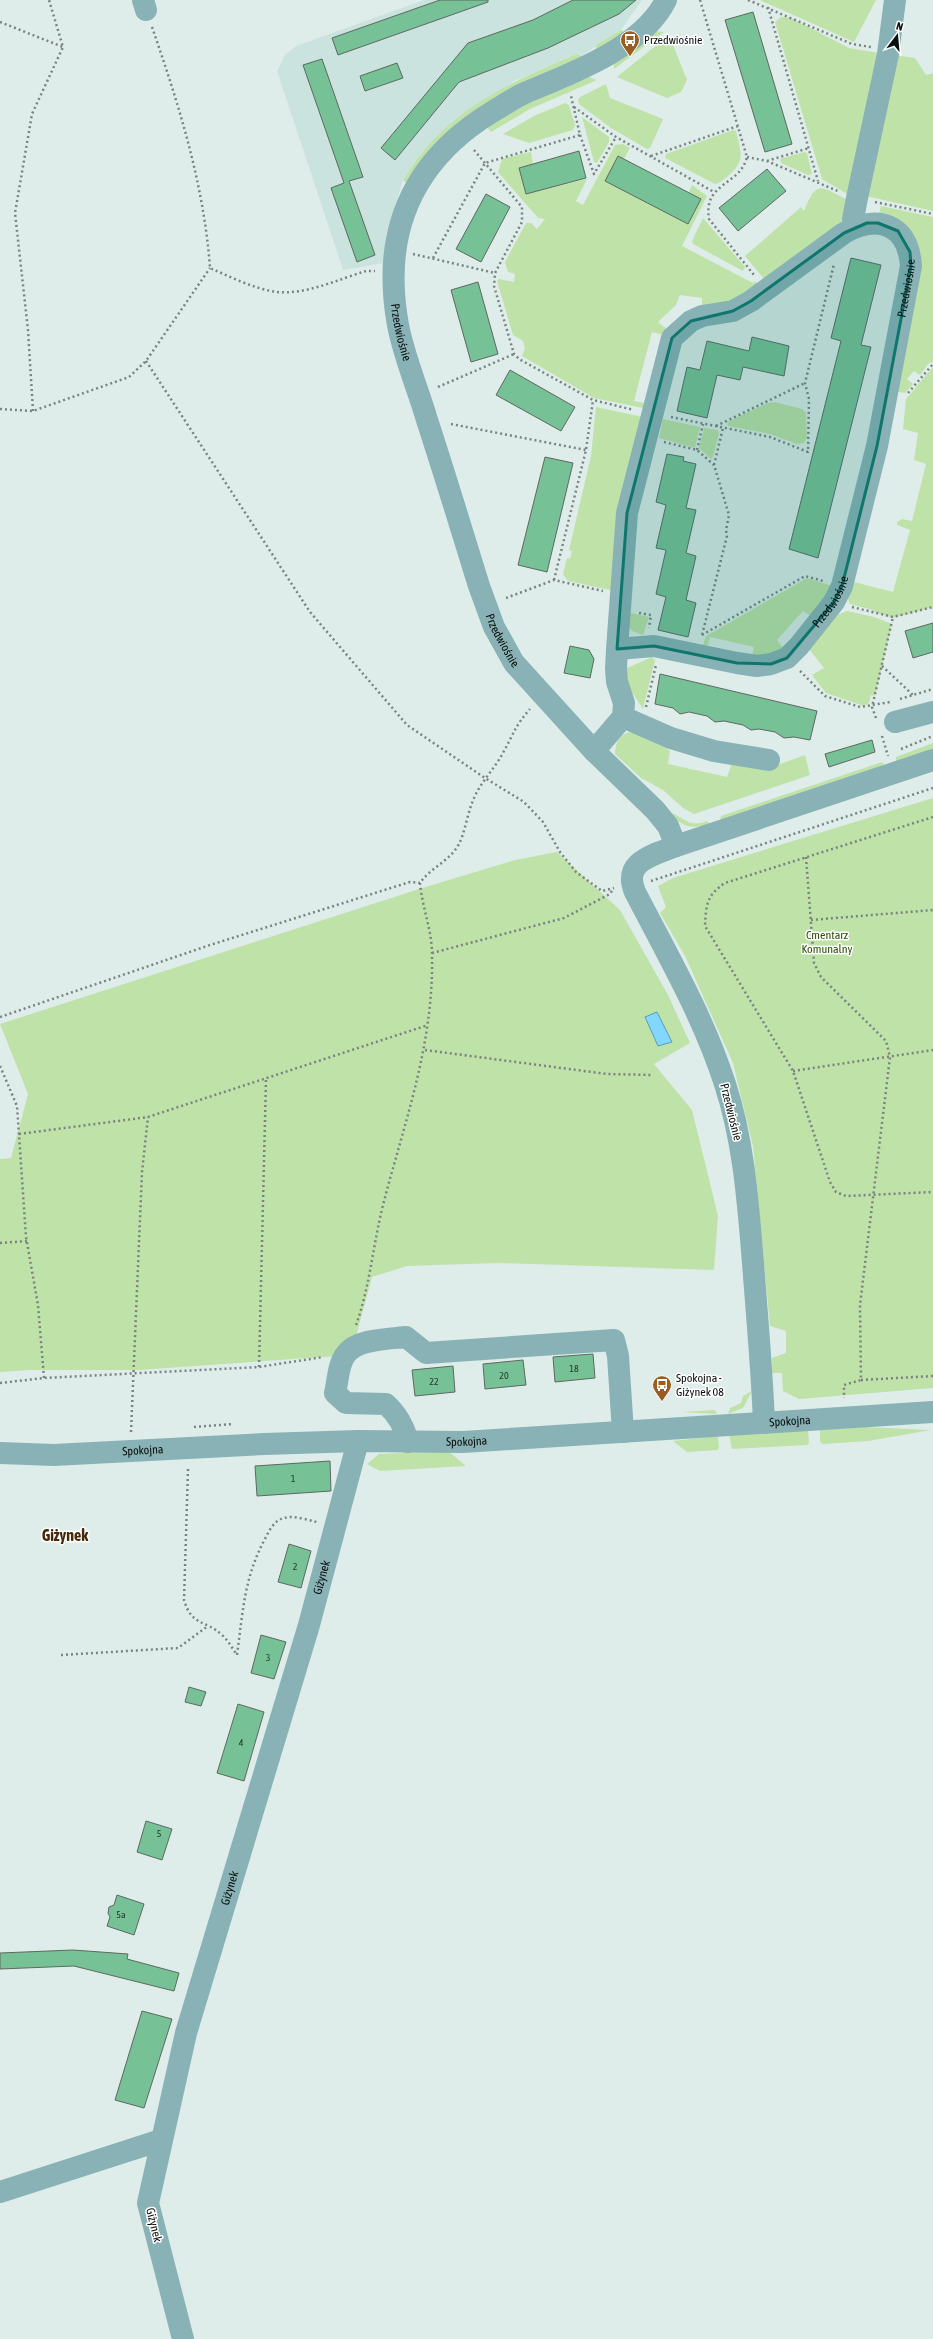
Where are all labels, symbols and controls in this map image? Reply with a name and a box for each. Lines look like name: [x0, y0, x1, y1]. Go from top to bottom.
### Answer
north arrow: [877, 16, 917, 56]
text: N: [895, 20, 905, 33]
bus stop icon: Przedwiośnie: [619, 29, 641, 57]
place label: Przedwiośnie: [644, 33, 703, 47]
street label: Przedwiośnie: [894, 258, 918, 318]
street label: Przedwiośnie: [388, 303, 414, 363]
street label: Przedwiośnie: [809, 575, 851, 630]
street label: Przedwiośnie: [483, 612, 522, 670]
park label: Cmentarz Komunalny: [801, 928, 853, 956]
street label: Przedwiośnie: [717, 1082, 745, 1142]
house number: 18: [569, 1363, 579, 1374]
house number: 20: [499, 1370, 509, 1381]
place label: Spokojna - Giżynek 08: [676, 1371, 724, 1399]
bus stop icon: Spokojna - Giżynek 08: [651, 1374, 673, 1402]
house number: 22: [429, 1376, 439, 1387]
street label: Spokojna: [769, 1413, 811, 1429]
street label: Spokojna: [446, 1433, 488, 1449]
street label: Spokojna: [122, 1442, 164, 1458]
house number: 1: [291, 1473, 296, 1484]
district label: Giżynek: [42, 1526, 89, 1544]
street label: Giżynek: [310, 1558, 333, 1596]
house number: 2: [293, 1561, 298, 1572]
house number: 3: [266, 1652, 271, 1663]
house number: 4: [239, 1737, 244, 1748]
house number: 5: [157, 1828, 162, 1839]
street label: Giżynek: [218, 1869, 242, 1907]
house number: 5a: [116, 1909, 126, 1920]
street label: Giżynek: [143, 2206, 165, 2244]

